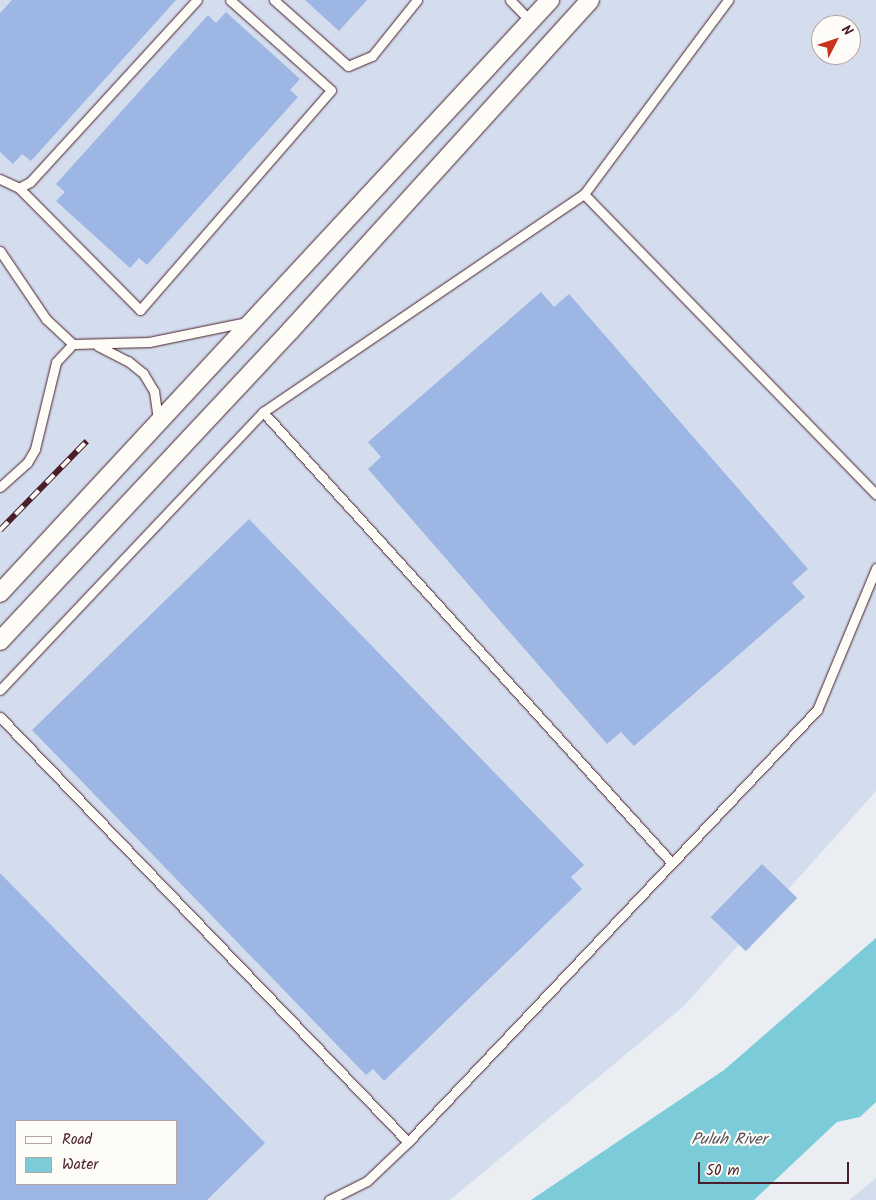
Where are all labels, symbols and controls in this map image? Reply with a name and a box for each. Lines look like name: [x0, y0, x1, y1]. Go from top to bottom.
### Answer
north arrow: [811, 15, 861, 65]
text: N: [835, 20, 858, 41]
legend: [15, 1120, 178, 1185]
text: Road: [62, 1128, 92, 1152]
water label: Puluh River: [691, 1130, 767, 1150]
scale bar: [701, 1152, 852, 1184]
text: Water: [62, 1153, 98, 1177]
text: 50 m: [706, 1159, 740, 1183]

